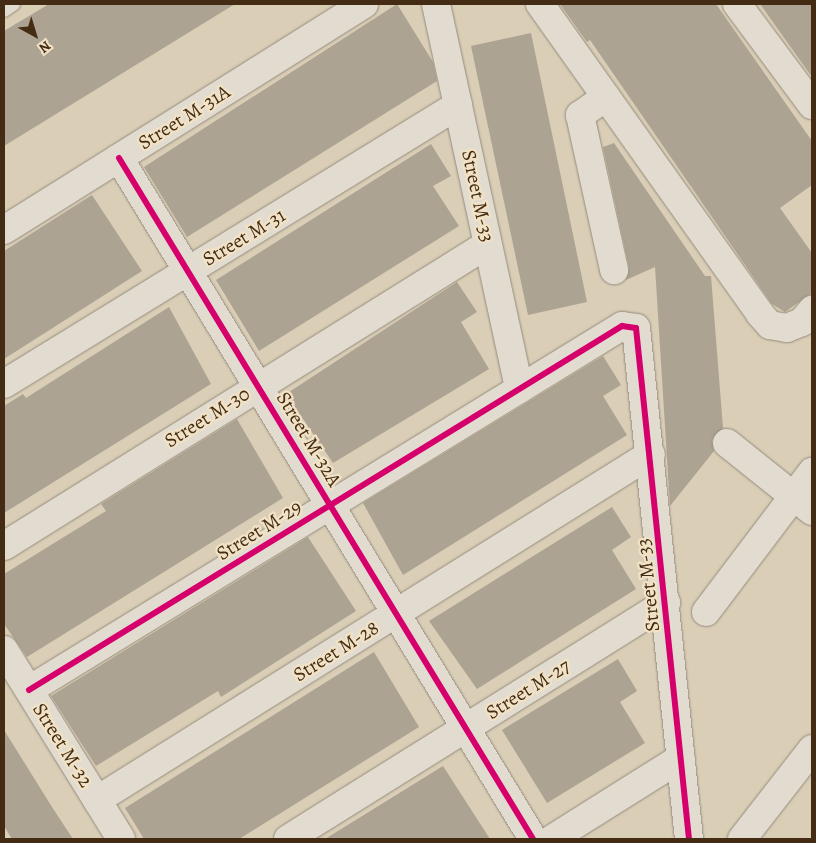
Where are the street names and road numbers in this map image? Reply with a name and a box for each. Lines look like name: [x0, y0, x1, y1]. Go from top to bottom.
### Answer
street label: Street M-31A: [134, 79, 234, 155]
street label: Street M-33: [457, 148, 499, 244]
street label: Street M-31: [198, 203, 290, 271]
street label: Street M-30: [160, 381, 254, 453]
street label: Street M-32A: [271, 387, 347, 491]
street label: Street M-29: [212, 494, 306, 566]
street label: Street M-33: [631, 537, 665, 633]
street label: Street M-28: [289, 615, 383, 687]
street label: Street M-27: [481, 654, 575, 724]
street label: Street M-32: [28, 698, 98, 792]

